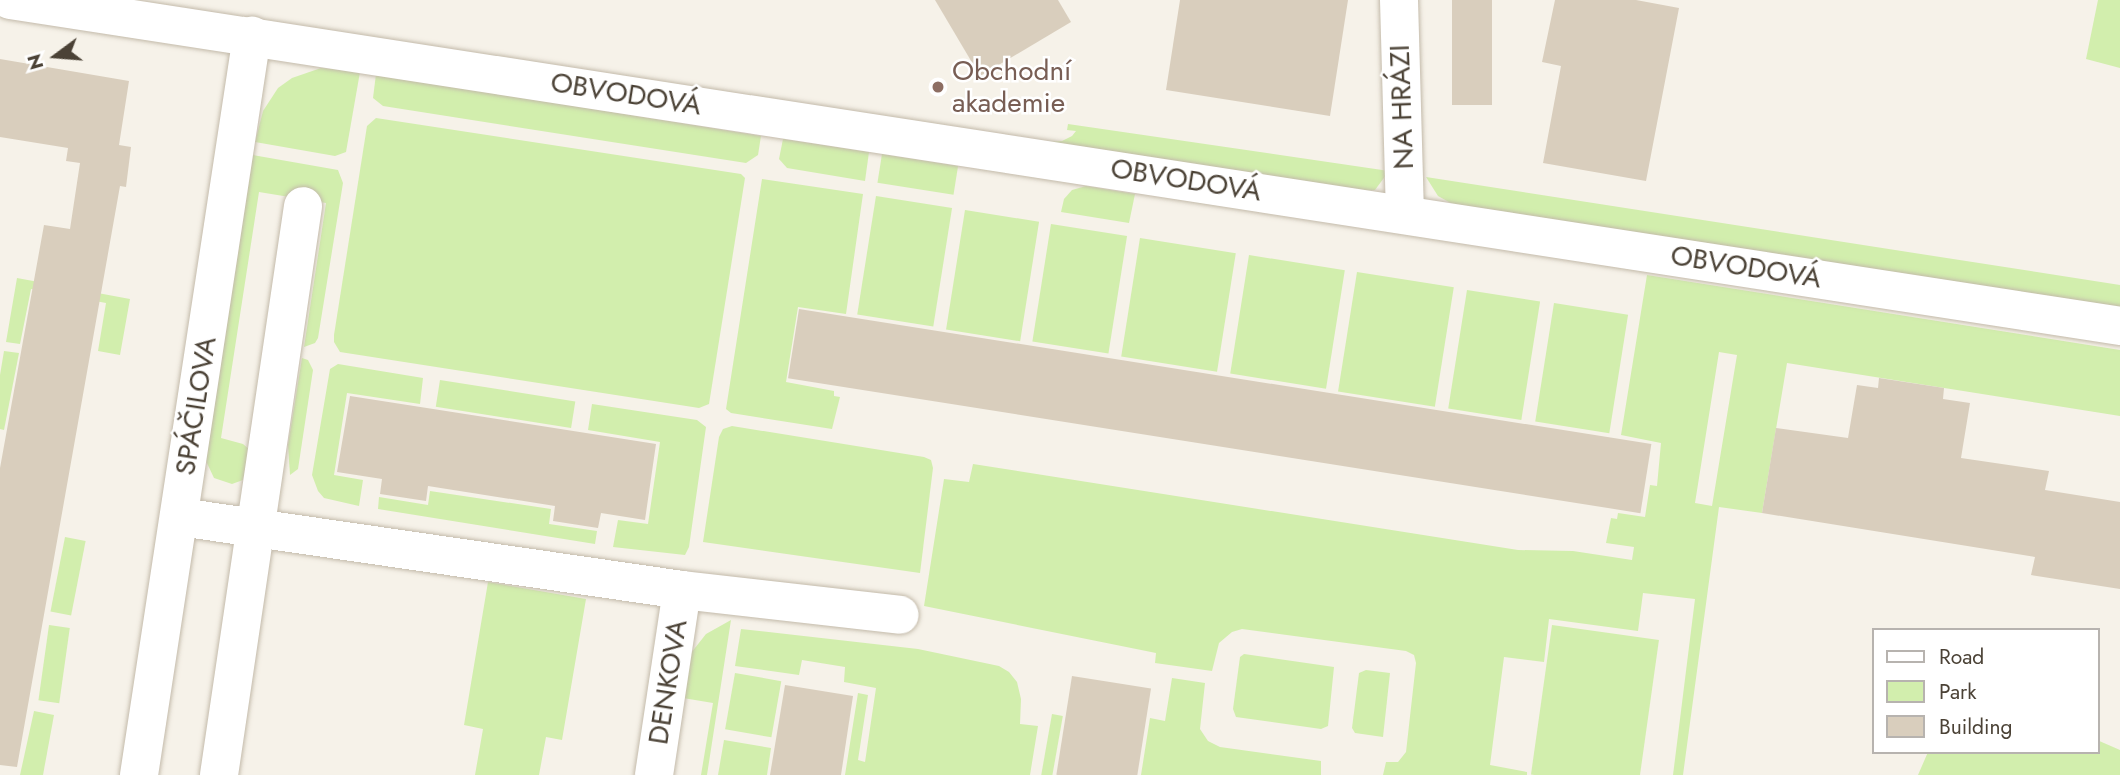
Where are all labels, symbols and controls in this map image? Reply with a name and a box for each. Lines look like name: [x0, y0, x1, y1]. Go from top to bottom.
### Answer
north arrow: [21, 21, 91, 91]
street label: NA HRÁZI: [1383, 44, 1421, 170]
text: N: [20, 51, 50, 73]
place label: Obchodní akademie: [952, 54, 1071, 120]
street label: OBVODOVÁ: [548, 66, 704, 122]
marker: Obchodní akademie: [930, 79, 946, 95]
street label: OBVODOVÁ: [1108, 152, 1264, 208]
street label: OBVODOVÁ: [1668, 239, 1824, 295]
street label: SPÁČILOVA: [168, 334, 224, 478]
street label: DENKOVA: [642, 617, 694, 747]
legend: [1871, 628, 2099, 754]
text: Road: [1939, 642, 1984, 672]
text: Park: [1939, 677, 1976, 707]
text: Building: [1939, 712, 2012, 742]

